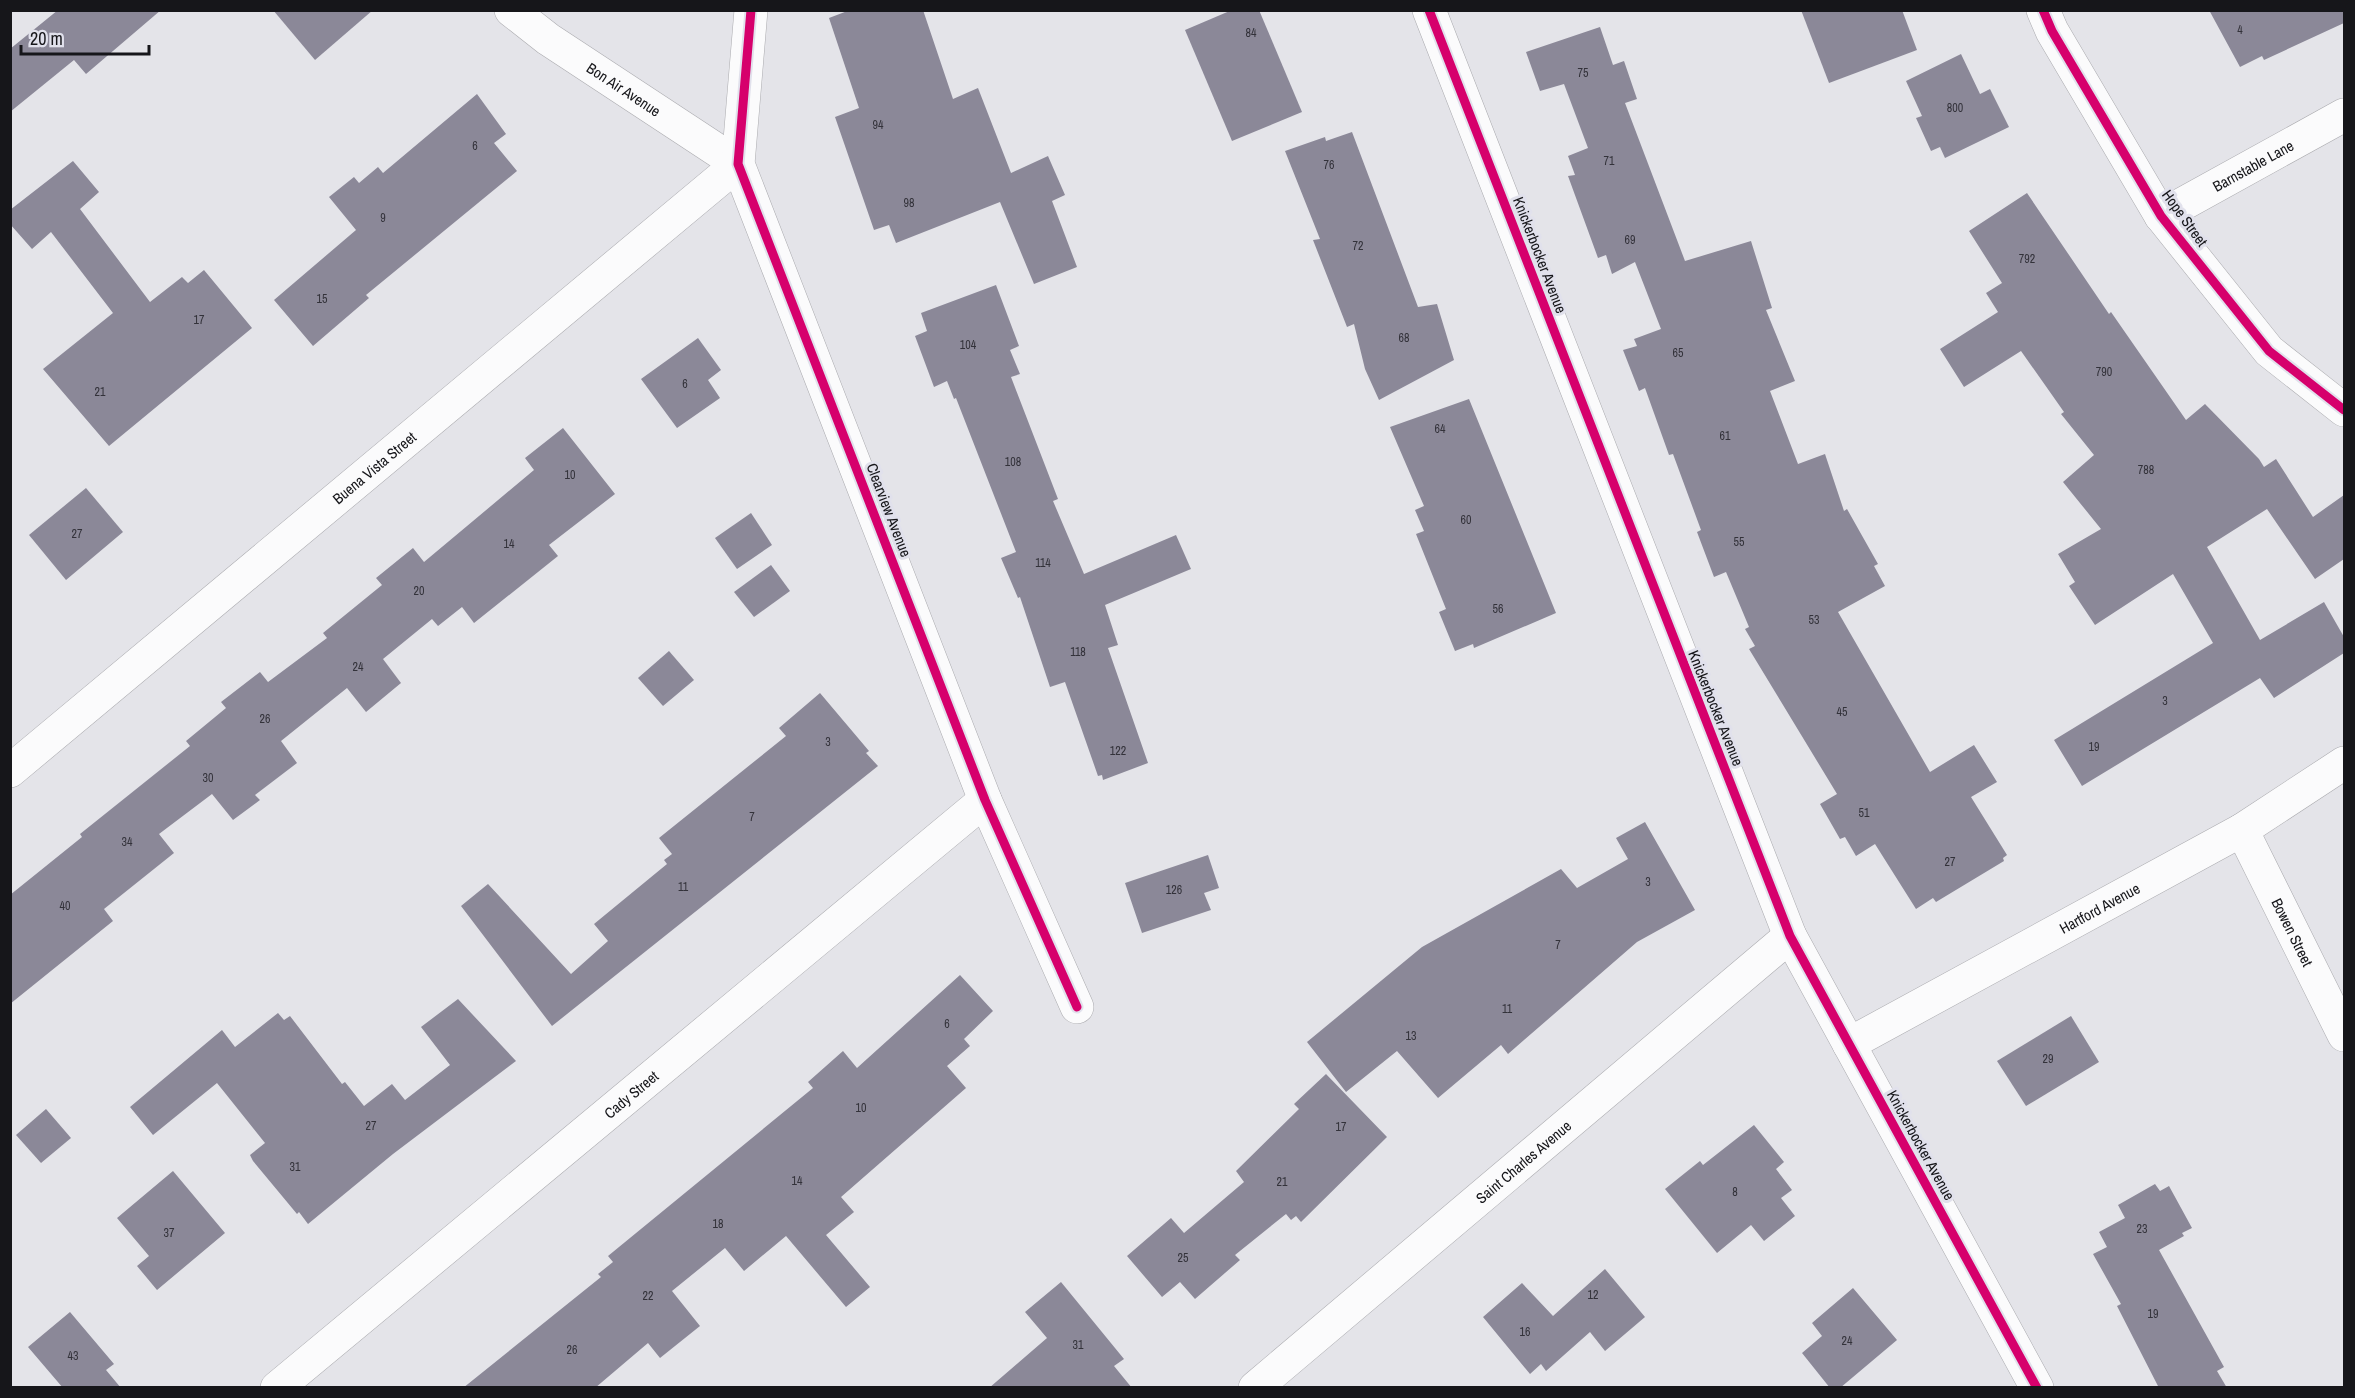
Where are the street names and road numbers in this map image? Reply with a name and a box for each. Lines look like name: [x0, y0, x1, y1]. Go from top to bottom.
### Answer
street label: Bon Air Avenue: [583, 57, 665, 121]
street label: Barnstable Lane: [2209, 134, 2297, 196]
street label: Hope Street: [2157, 185, 2213, 251]
street label: Knickerbocker Avenue: [1508, 194, 1572, 316]
street label: Buena Vista Street: [328, 426, 421, 509]
street label: Clearview Avenue: [861, 460, 917, 560]
street label: Knickerbocker Avenue: [1683, 647, 1749, 769]
street label: Hartford Avenue: [2055, 877, 2143, 938]
street label: Bowen Street: [2267, 894, 2319, 970]
street label: Cady Street: [599, 1065, 663, 1123]
street label: Knickerbocker Avenue: [1882, 1086, 1960, 1204]
street label: Saint Charles Avenue: [1471, 1115, 1575, 1208]

